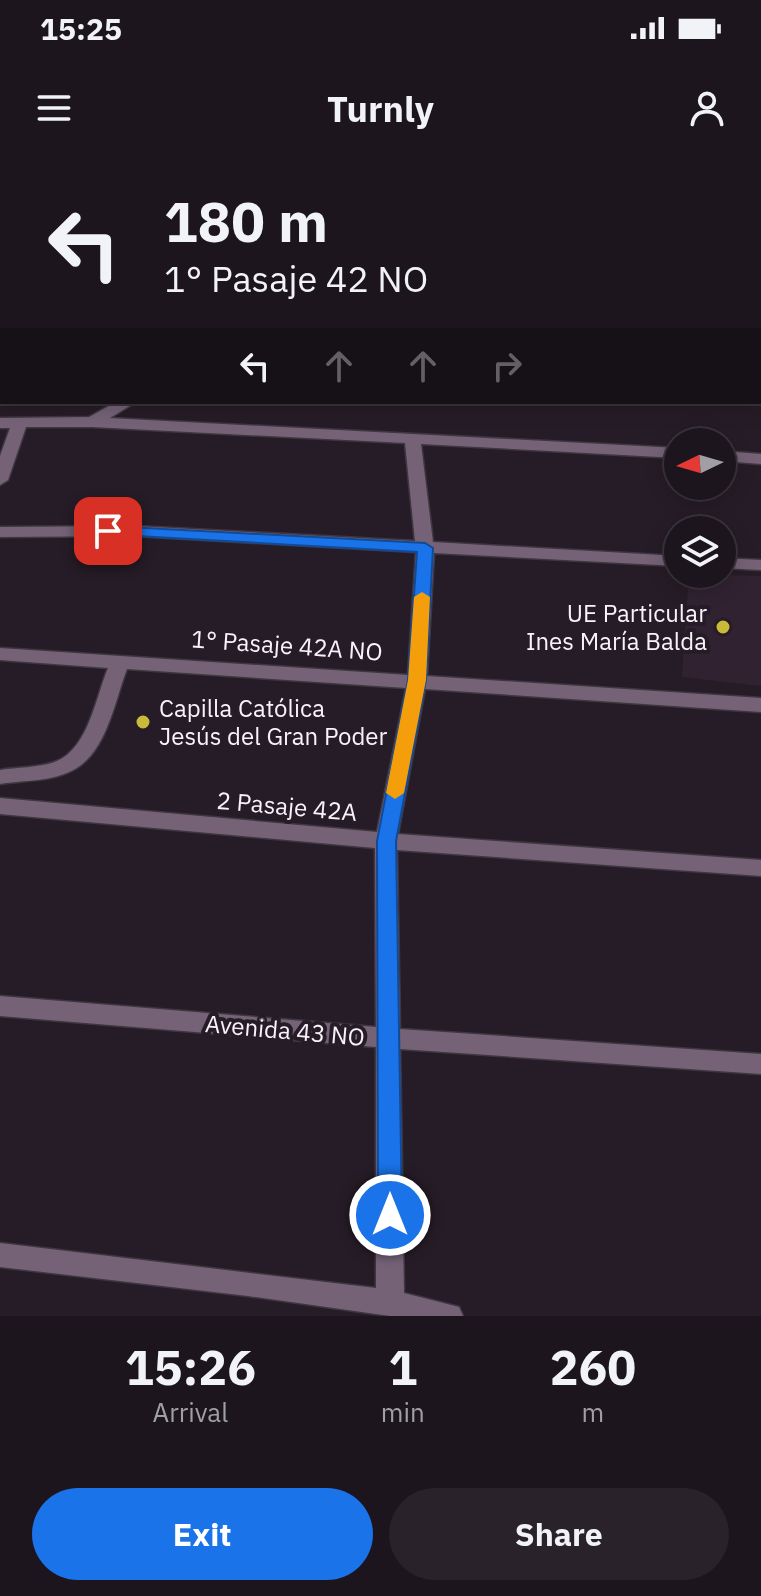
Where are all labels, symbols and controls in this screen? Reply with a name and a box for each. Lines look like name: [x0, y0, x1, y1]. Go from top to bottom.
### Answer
text: 15:25: [40, 9, 122, 48]
text: Turnly: [327, 85, 434, 132]
icon: menu: [32, 86, 76, 130]
icon: person: [685, 86, 729, 130]
text: 180 m: [164, 185, 328, 257]
icon: left: [32, 192, 136, 296]
text: 1° Pasaje 42 NO: [164, 255, 428, 302]
icon: left: [233, 344, 277, 388]
icon: ahead: [317, 344, 361, 388]
icon: ahead: [401, 344, 445, 388]
icon: right: [485, 344, 529, 388]
north arrow: [664, 428, 736, 500]
map controls: [664, 428, 736, 588]
pin: [74, 497, 142, 565]
icon: arrive: [86, 509, 130, 553]
button: layers: [664, 516, 736, 588]
place label: UE Particular Ines María Balda: [526, 597, 707, 657]
marker: UE Particular Ines María Balda: [714, 618, 732, 636]
street label: 1° Pasaje 42A NO: [190, 622, 384, 668]
place label: Capilla Católica Jesús del Gran Poder: [159, 692, 387, 752]
marker: Capilla Católica Jesús del Gran Poder: [134, 713, 152, 731]
street label: 2 Pasaje 42A: [216, 784, 358, 828]
street label: Avenida 43 NO: [204, 1007, 366, 1053]
position arrow: [348, 1173, 432, 1257]
text: 15:26: [125, 1336, 256, 1398]
text: 1: [388, 1336, 417, 1398]
text: 260: [550, 1336, 636, 1398]
text: Arrival: [153, 1395, 228, 1429]
text: min: [381, 1395, 425, 1429]
text: m: [582, 1395, 604, 1429]
button: Exit: [32, 1488, 373, 1580]
button: Share: [389, 1488, 729, 1580]

